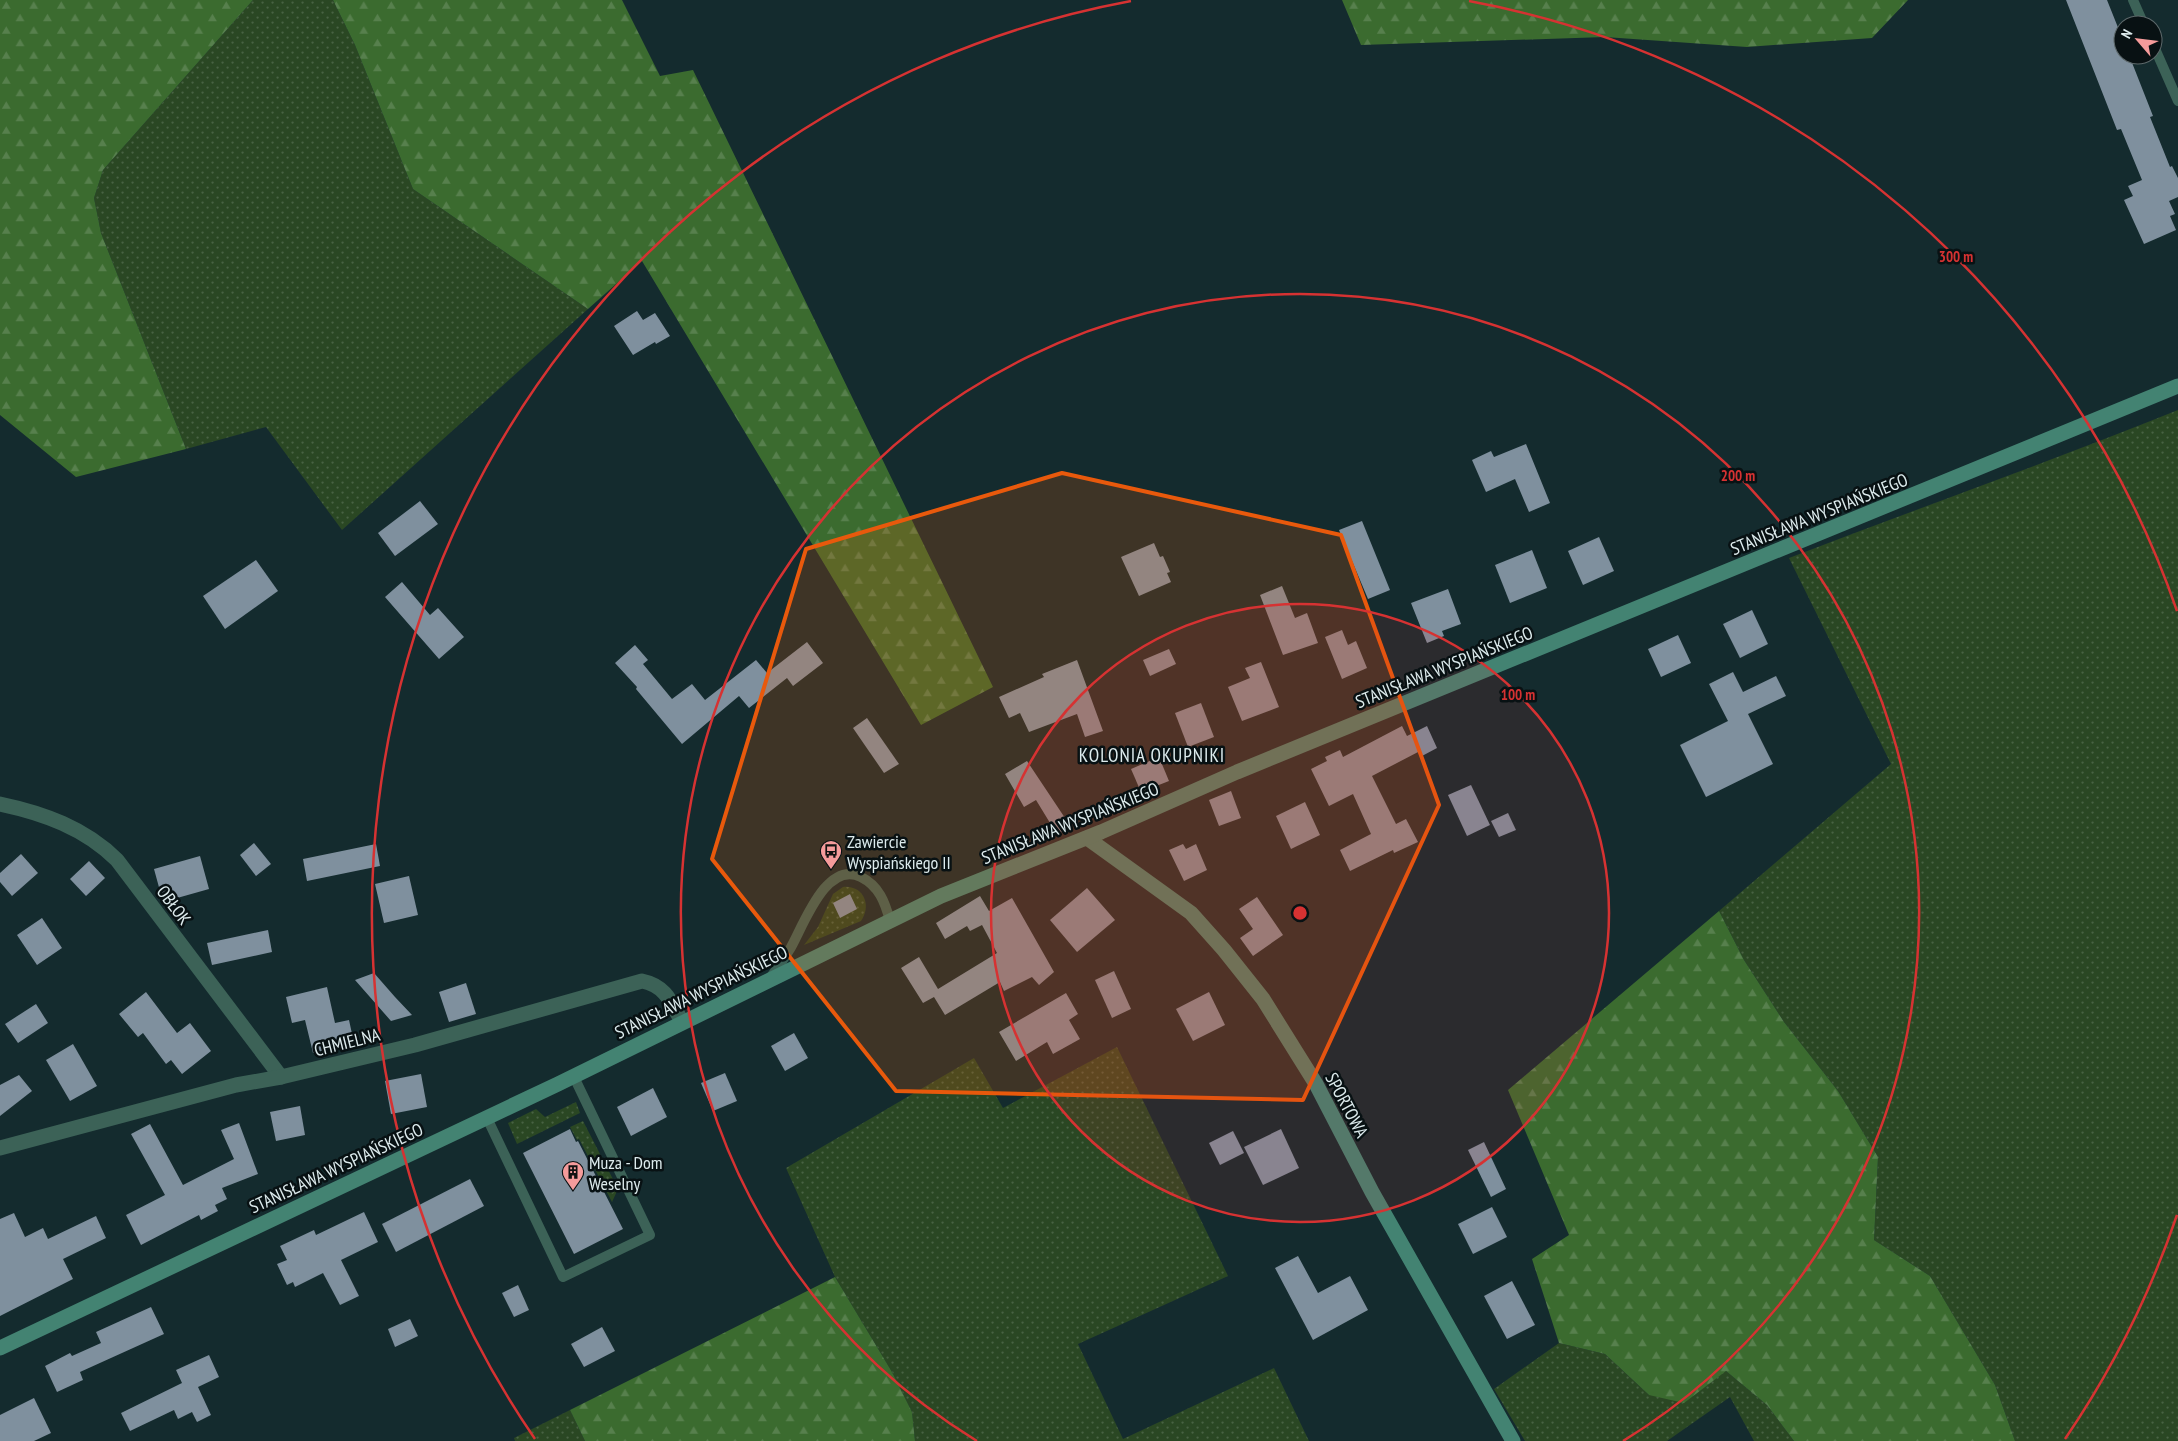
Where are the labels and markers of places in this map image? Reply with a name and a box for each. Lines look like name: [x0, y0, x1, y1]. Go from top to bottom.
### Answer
place label: Zawiercie Wyspiańskiego II: [847, 830, 951, 874]
bus stop icon: Zawiercie Wyspiańskiego II: [819, 839, 843, 870]
centre of rings: [1291, 904, 1309, 922]
place label: Muza - Dom Weselny: [589, 1151, 662, 1195]
building icon: Muza - Dom Weselny: [561, 1160, 585, 1191]

